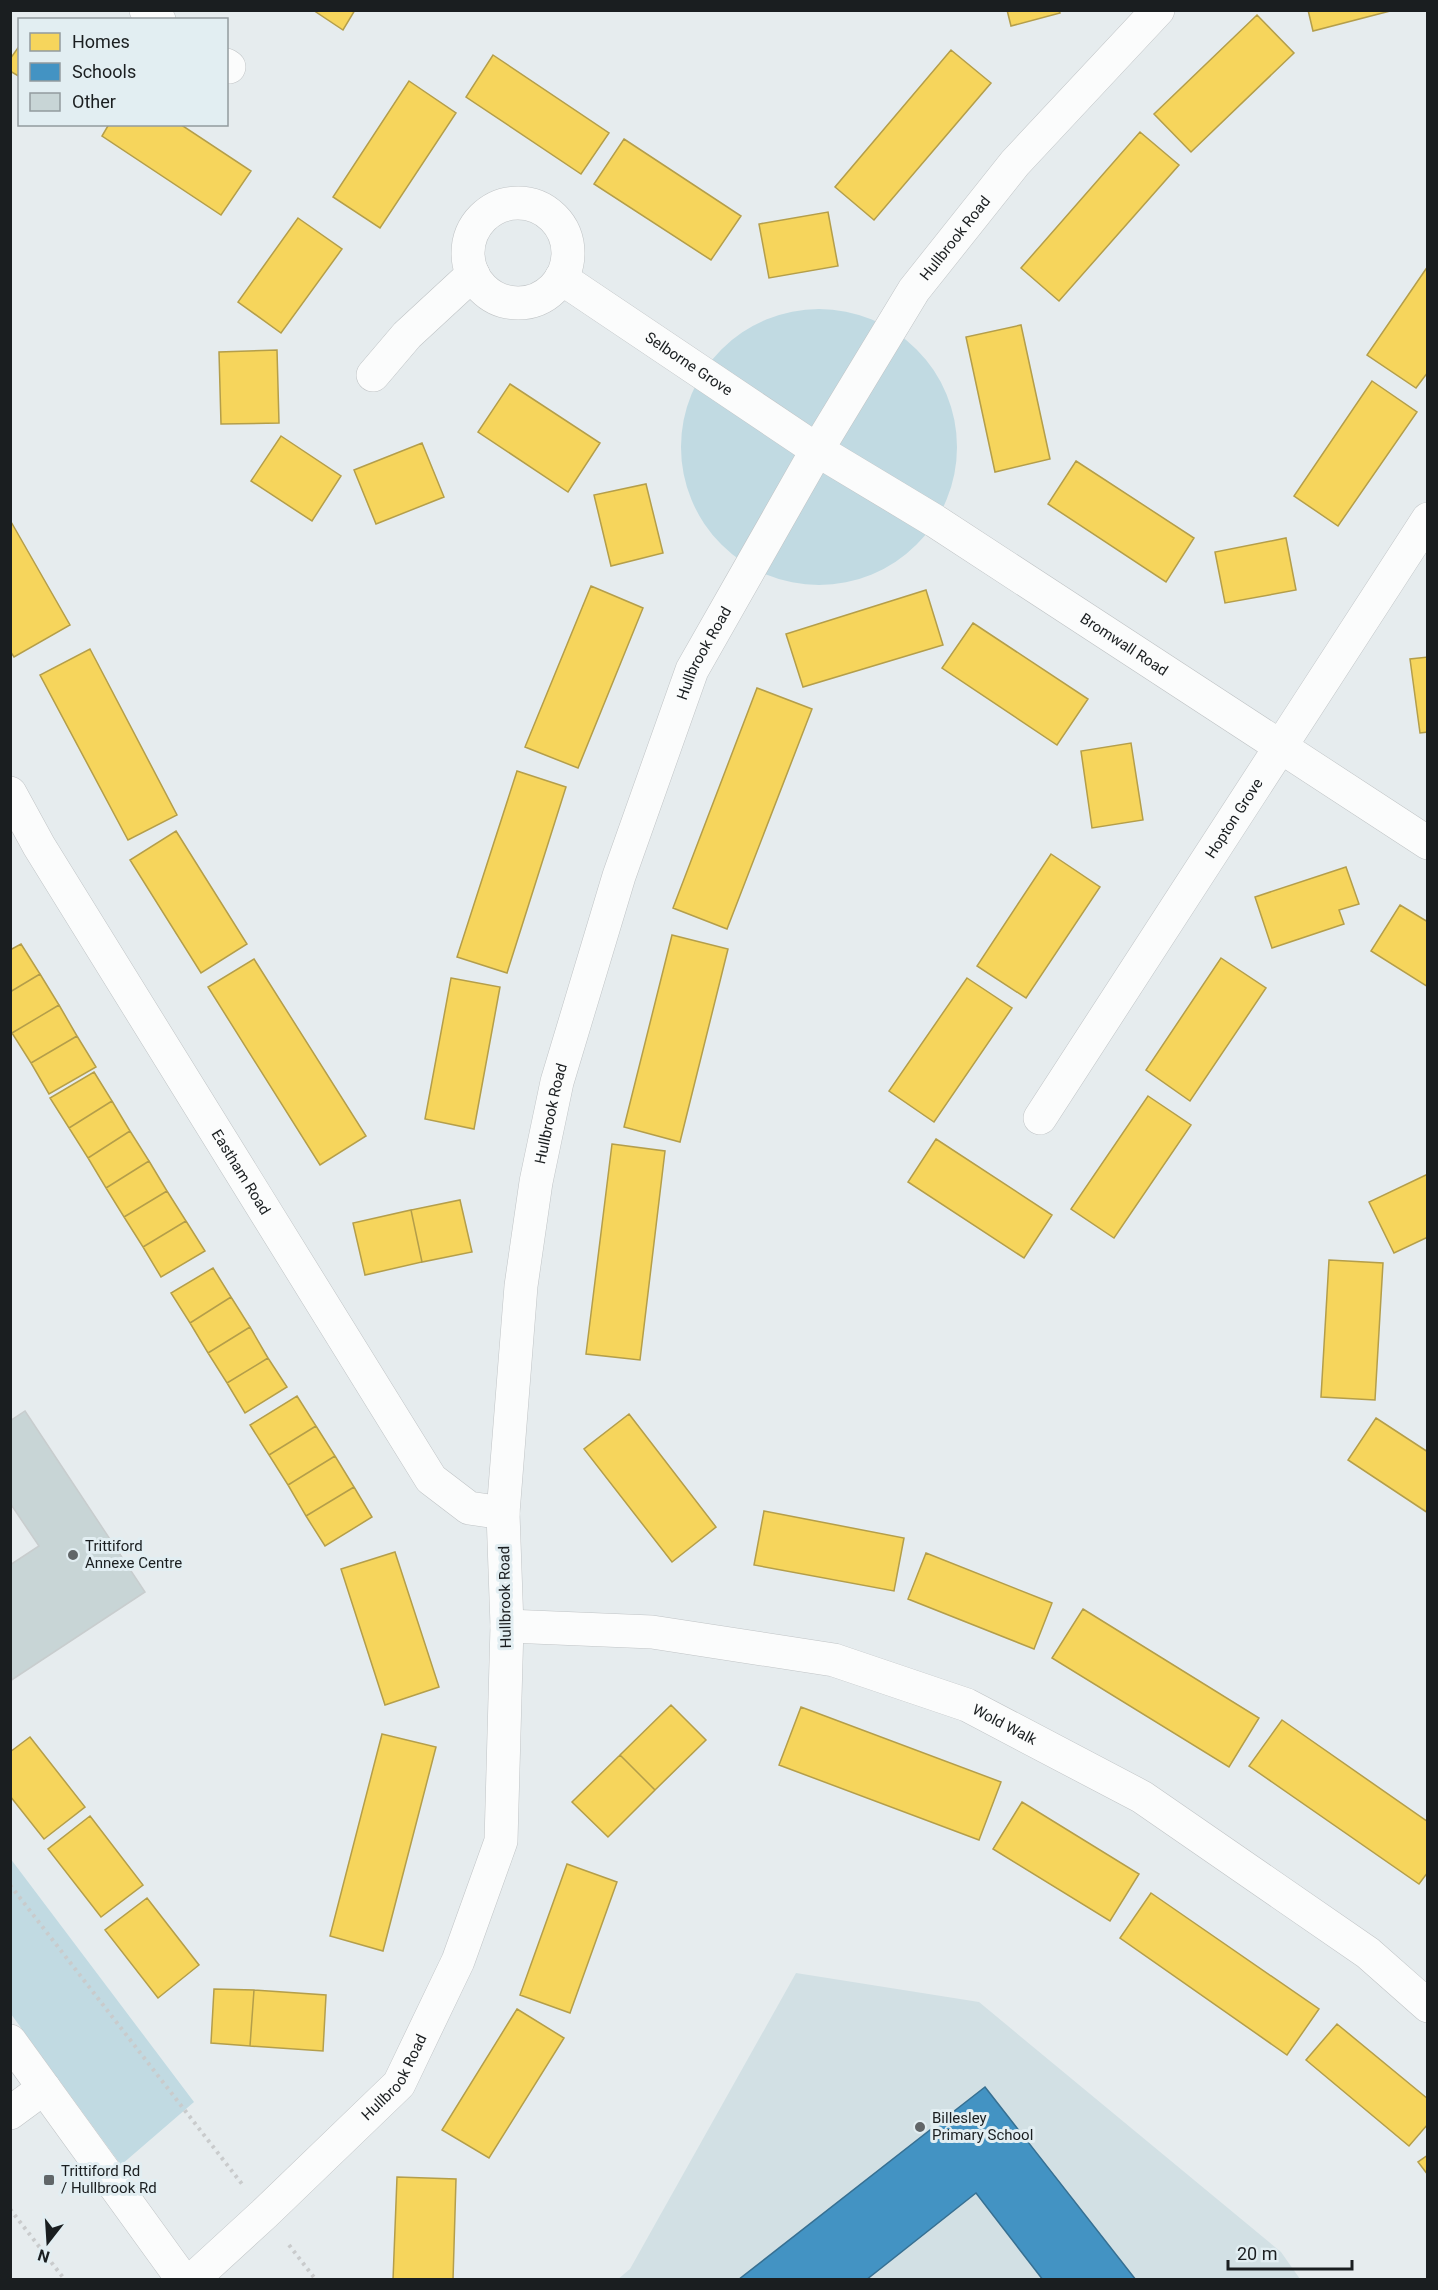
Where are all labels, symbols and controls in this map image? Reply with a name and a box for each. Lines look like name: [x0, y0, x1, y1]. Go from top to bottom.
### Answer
legend: [18, 18, 228, 126]
text: Homes: [72, 31, 130, 52]
text: Schools: [72, 61, 136, 82]
text: Other: [72, 91, 116, 112]
street label: Hullbrook Road: [916, 193, 994, 284]
street label: Selborne Grove: [642, 328, 736, 400]
street label: Hullbrook Road: [673, 603, 735, 702]
street label: Bromwall Road: [1077, 609, 1171, 680]
street label: Hopton Grove: [1202, 775, 1267, 862]
street label: Hullbrook Road: [531, 1061, 571, 1165]
street label: Eastham Road: [208, 1126, 274, 1218]
place label: Trittiford Annexe Centre: [85, 1537, 182, 1572]
street label: Hullbrook Road: [495, 1546, 515, 1648]
marker: Trittiford Annexe Centre: [66, 1548, 80, 1562]
street label: Wold Walk: [969, 1700, 1040, 1749]
street label: Hullbrook Road: [358, 2031, 431, 2124]
place label: Billesley Primary School: [932, 2109, 1033, 2144]
marker: Billesley Primary School: [913, 2120, 927, 2134]
place label: Trittiford Rd / Hullbrook Rd: [61, 2162, 157, 2197]
marker: Trittiford Rd / Hullbrook Rd: [42, 2173, 56, 2187]
north arrow: [18, 2212, 78, 2272]
scale bar: [1228, 2233, 1352, 2271]
text: 20 m: [1237, 2243, 1277, 2264]
text: N: [36, 2245, 52, 2267]

